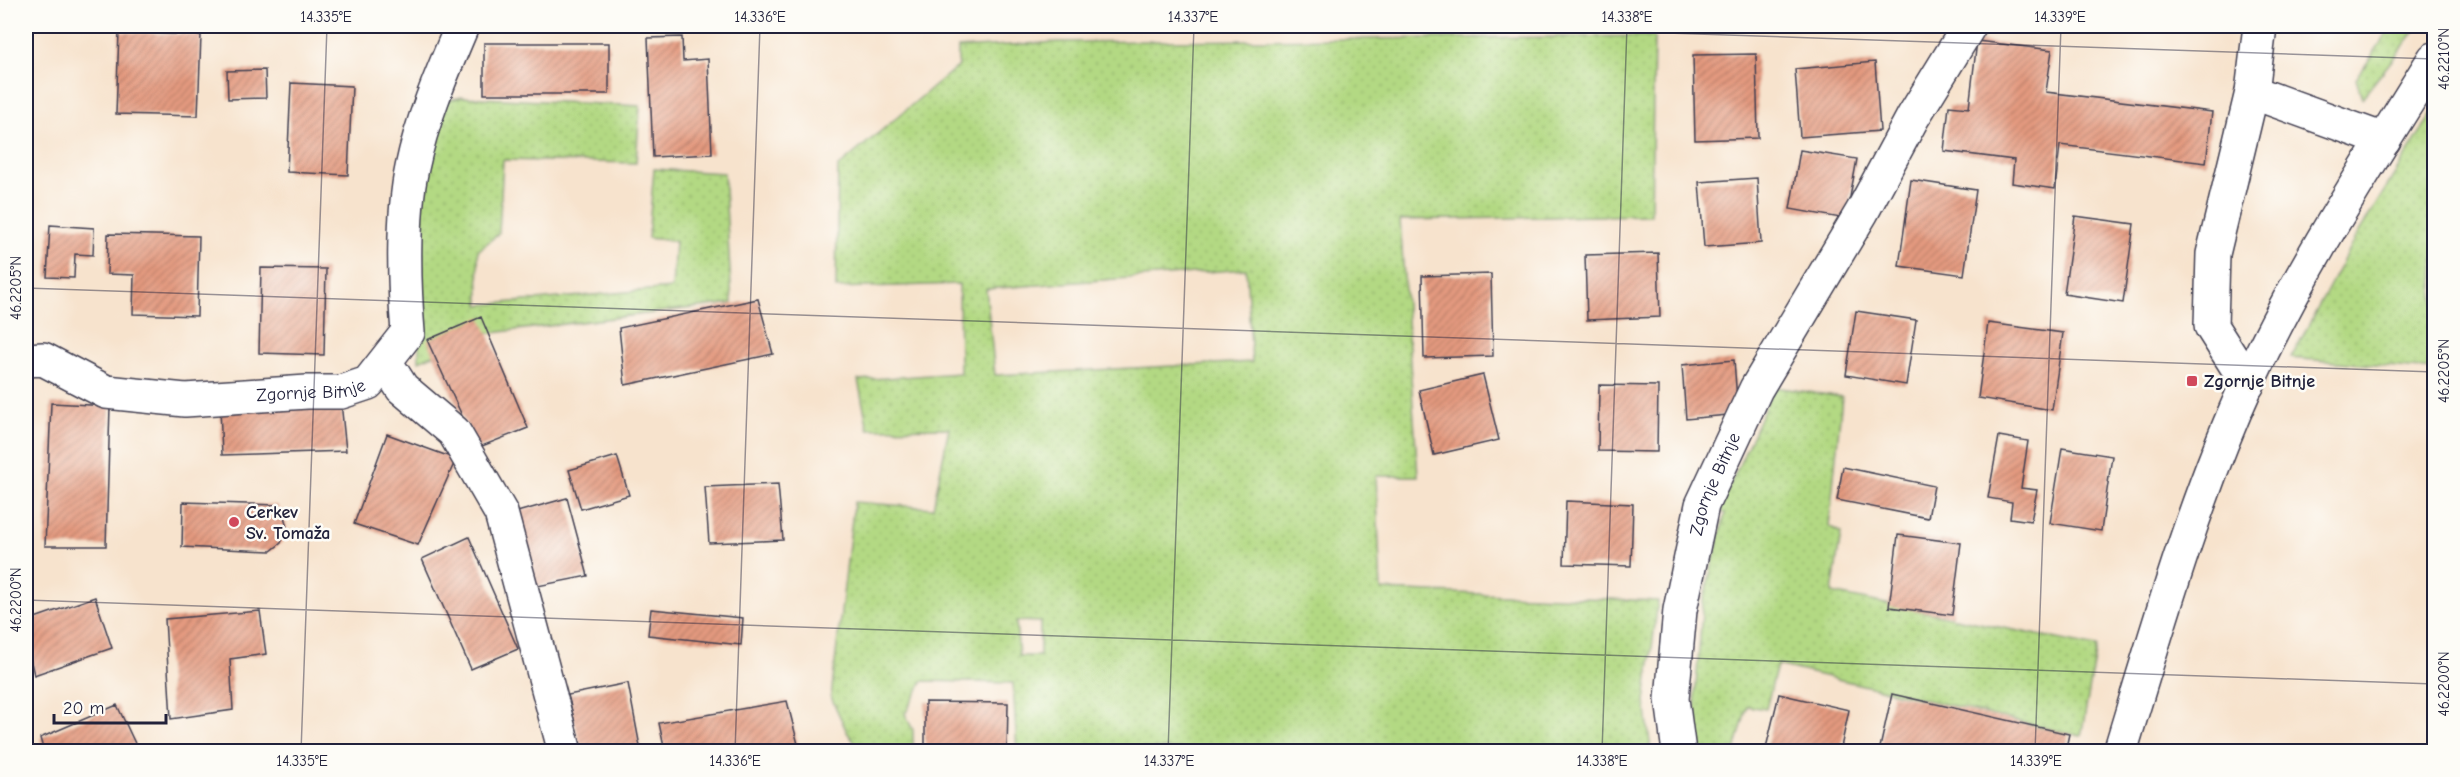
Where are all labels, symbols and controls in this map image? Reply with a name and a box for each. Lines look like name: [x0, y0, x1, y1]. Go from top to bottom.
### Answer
text: 14.335°E: [300, 8, 352, 26]
text: 14.336°E: [734, 8, 786, 26]
text: 14.337°E: [1168, 8, 1218, 26]
text: 14.338°E: [1601, 8, 1653, 26]
text: 14.339°E: [2034, 8, 2086, 26]
text: 46.2210°N: [2435, 28, 2453, 90]
text: 46.2205°N: [7, 256, 25, 320]
text: 46.2205°N: [2435, 339, 2453, 403]
place label: Zgornje Bitnje: [2204, 371, 2315, 392]
marker: Zgornje Bitnje: [2185, 374, 2199, 388]
street label: Zgornje Bitnje: [256, 375, 368, 406]
street label: Zgornje Bitnje: [1686, 429, 1745, 538]
place label: Cerkev Sv. Tomaža: [246, 502, 330, 544]
marker: Cerkev Sv. Tomaža: [227, 515, 241, 529]
text: 46.2200°N: [7, 567, 25, 633]
text: 46.2200°N: [2435, 651, 2453, 717]
scale bar: [54, 687, 166, 725]
text: 20 m: [63, 698, 104, 719]
text: 14.335°E: [276, 752, 328, 770]
text: 14.336°E: [709, 752, 761, 770]
text: 14.337°E: [1144, 752, 1194, 770]
text: 14.338°E: [1576, 752, 1628, 770]
text: 14.339°E: [2010, 752, 2062, 770]

